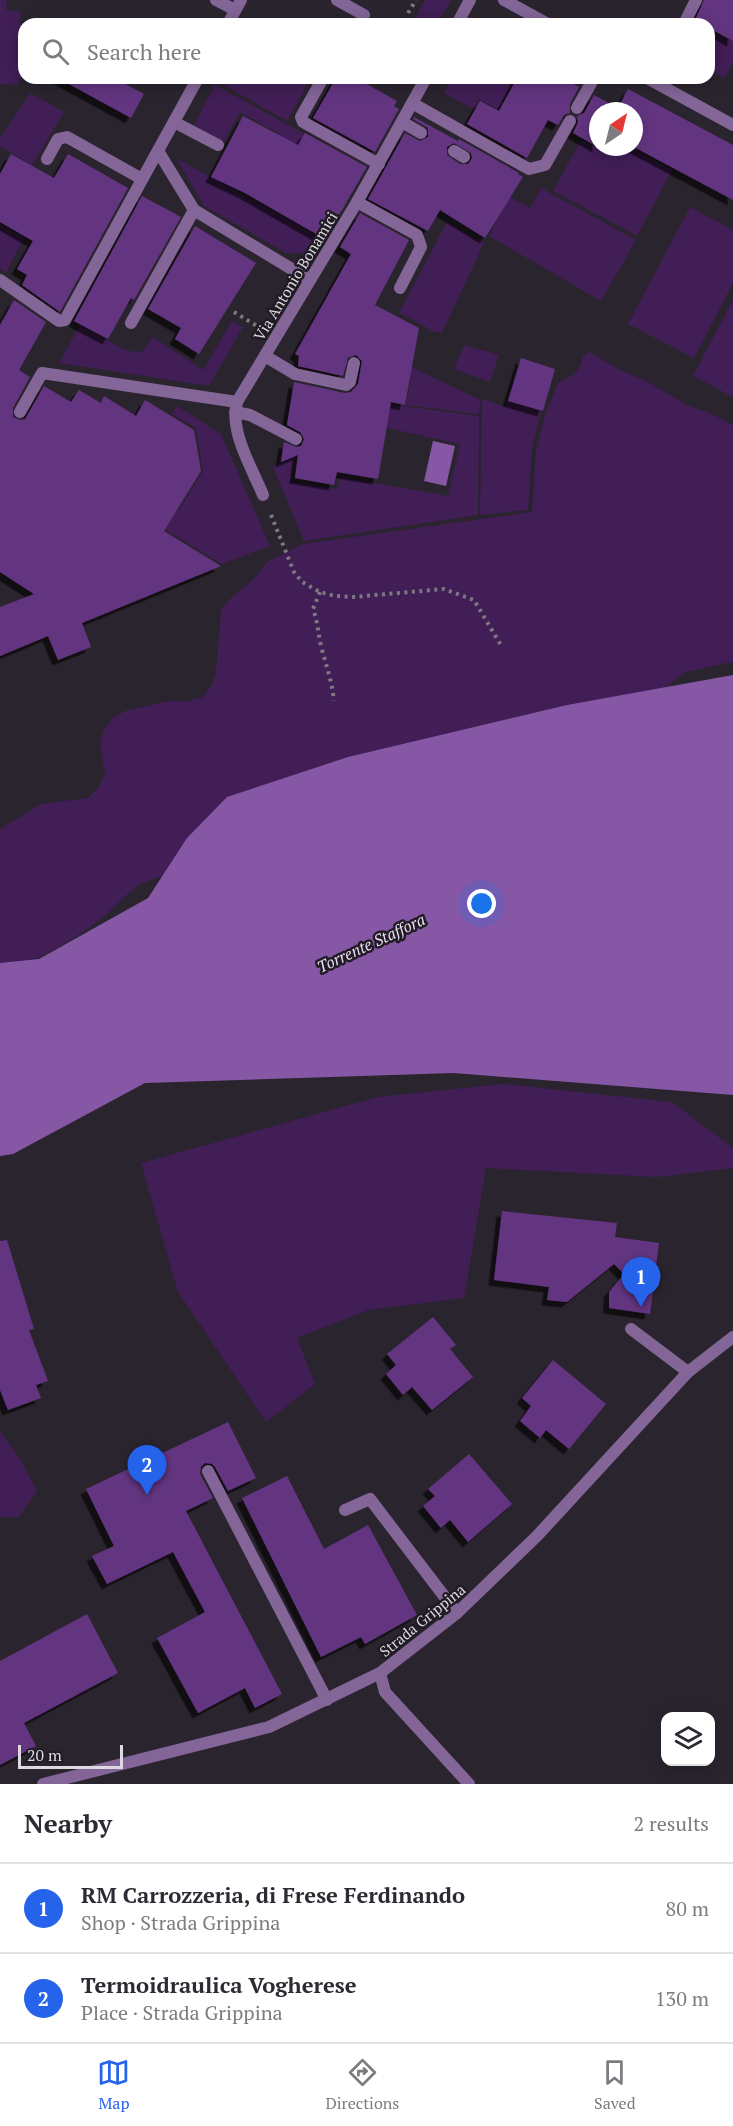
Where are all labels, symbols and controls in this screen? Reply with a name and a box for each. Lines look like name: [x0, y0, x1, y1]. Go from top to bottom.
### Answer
search box: [18, 18, 715, 84]
icon: search: [39, 35, 72, 68]
text: Search here: [87, 37, 201, 66]
north arrow: [589, 102, 643, 156]
street label: Via Antonio Bonamici: [249, 208, 341, 344]
your location: [467, 889, 496, 918]
water label: Torrente Staffora: [313, 908, 429, 978]
pin: 1: [622, 1258, 660, 1307]
pin: 2: [128, 1446, 166, 1495]
street label: Strada Grippina: [375, 1579, 469, 1661]
map controls: [661, 1712, 715, 1766]
button: layers: [661, 1712, 715, 1766]
scale bar: [18, 1742, 123, 1770]
text: 20 m: [27, 1744, 62, 1766]
text: Nearby: [24, 1806, 112, 1840]
text: 2 results: [634, 1810, 709, 1837]
text: RM Carrozzeria, di Frese Ferdinando: [81, 1880, 465, 1909]
text: 1: [38, 1895, 49, 1922]
text: 80 m: [666, 1895, 709, 1922]
text: Shop · Strada Grippina: [81, 1909, 280, 1936]
text: Termoidraulica Vogherese: [81, 1970, 357, 1999]
text: 2: [38, 1985, 49, 2012]
text: 130 m: [655, 1985, 709, 2012]
text: Place · Strada Grippina: [81, 1999, 283, 2026]
tab: Map: [97, 2056, 130, 2114]
tab: Directions: [325, 2056, 399, 2114]
tab: Saved: [594, 2056, 636, 2114]

